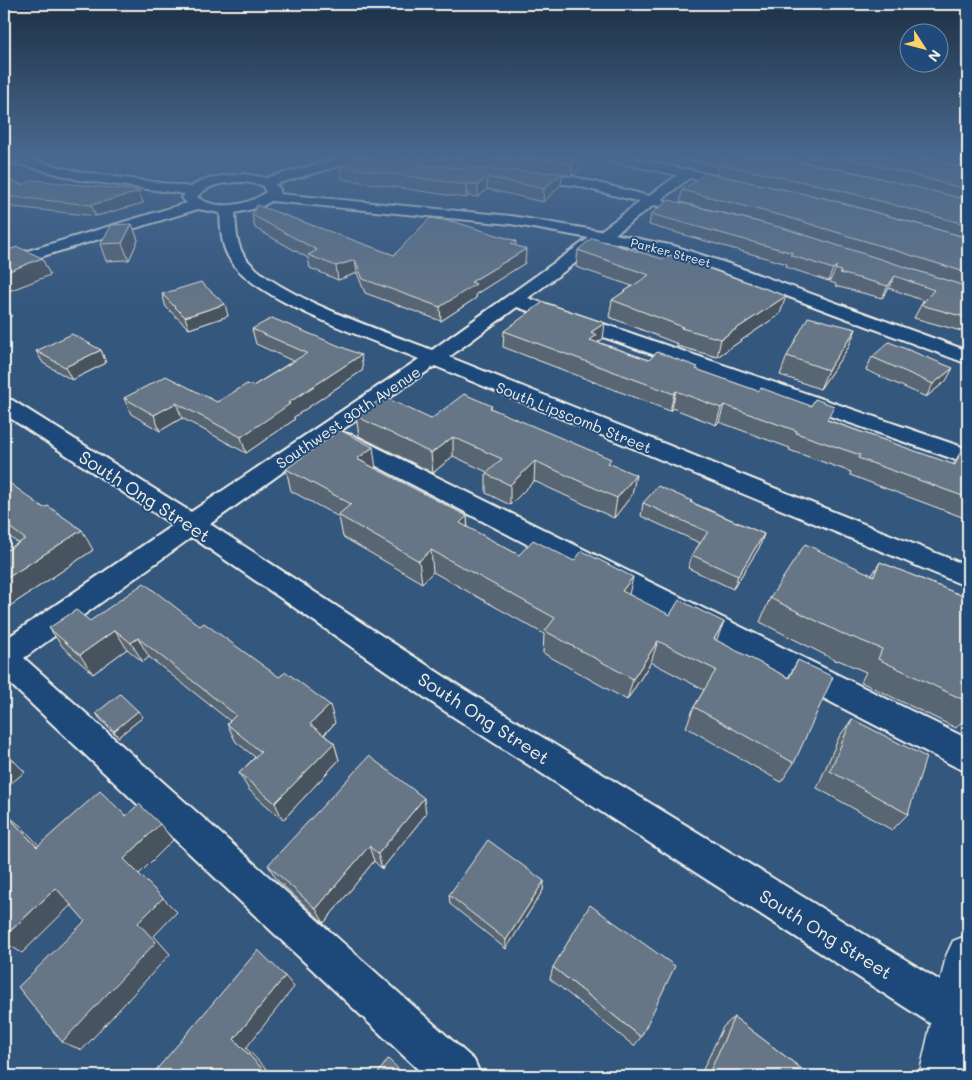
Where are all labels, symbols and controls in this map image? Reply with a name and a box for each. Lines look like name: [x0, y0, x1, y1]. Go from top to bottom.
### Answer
north arrow: [900, 22, 950, 72]
text: N: [924, 46, 946, 66]
street label: Parker Street: [629, 234, 713, 270]
street label: Southwest 30th Avenue: [272, 361, 424, 473]
street label: South Lipscomb Street: [493, 377, 655, 457]
street label: South Ong Street: [75, 444, 215, 548]
street label: South Ong Street: [414, 666, 554, 770]
street label: South Ong Street: [755, 883, 897, 985]

